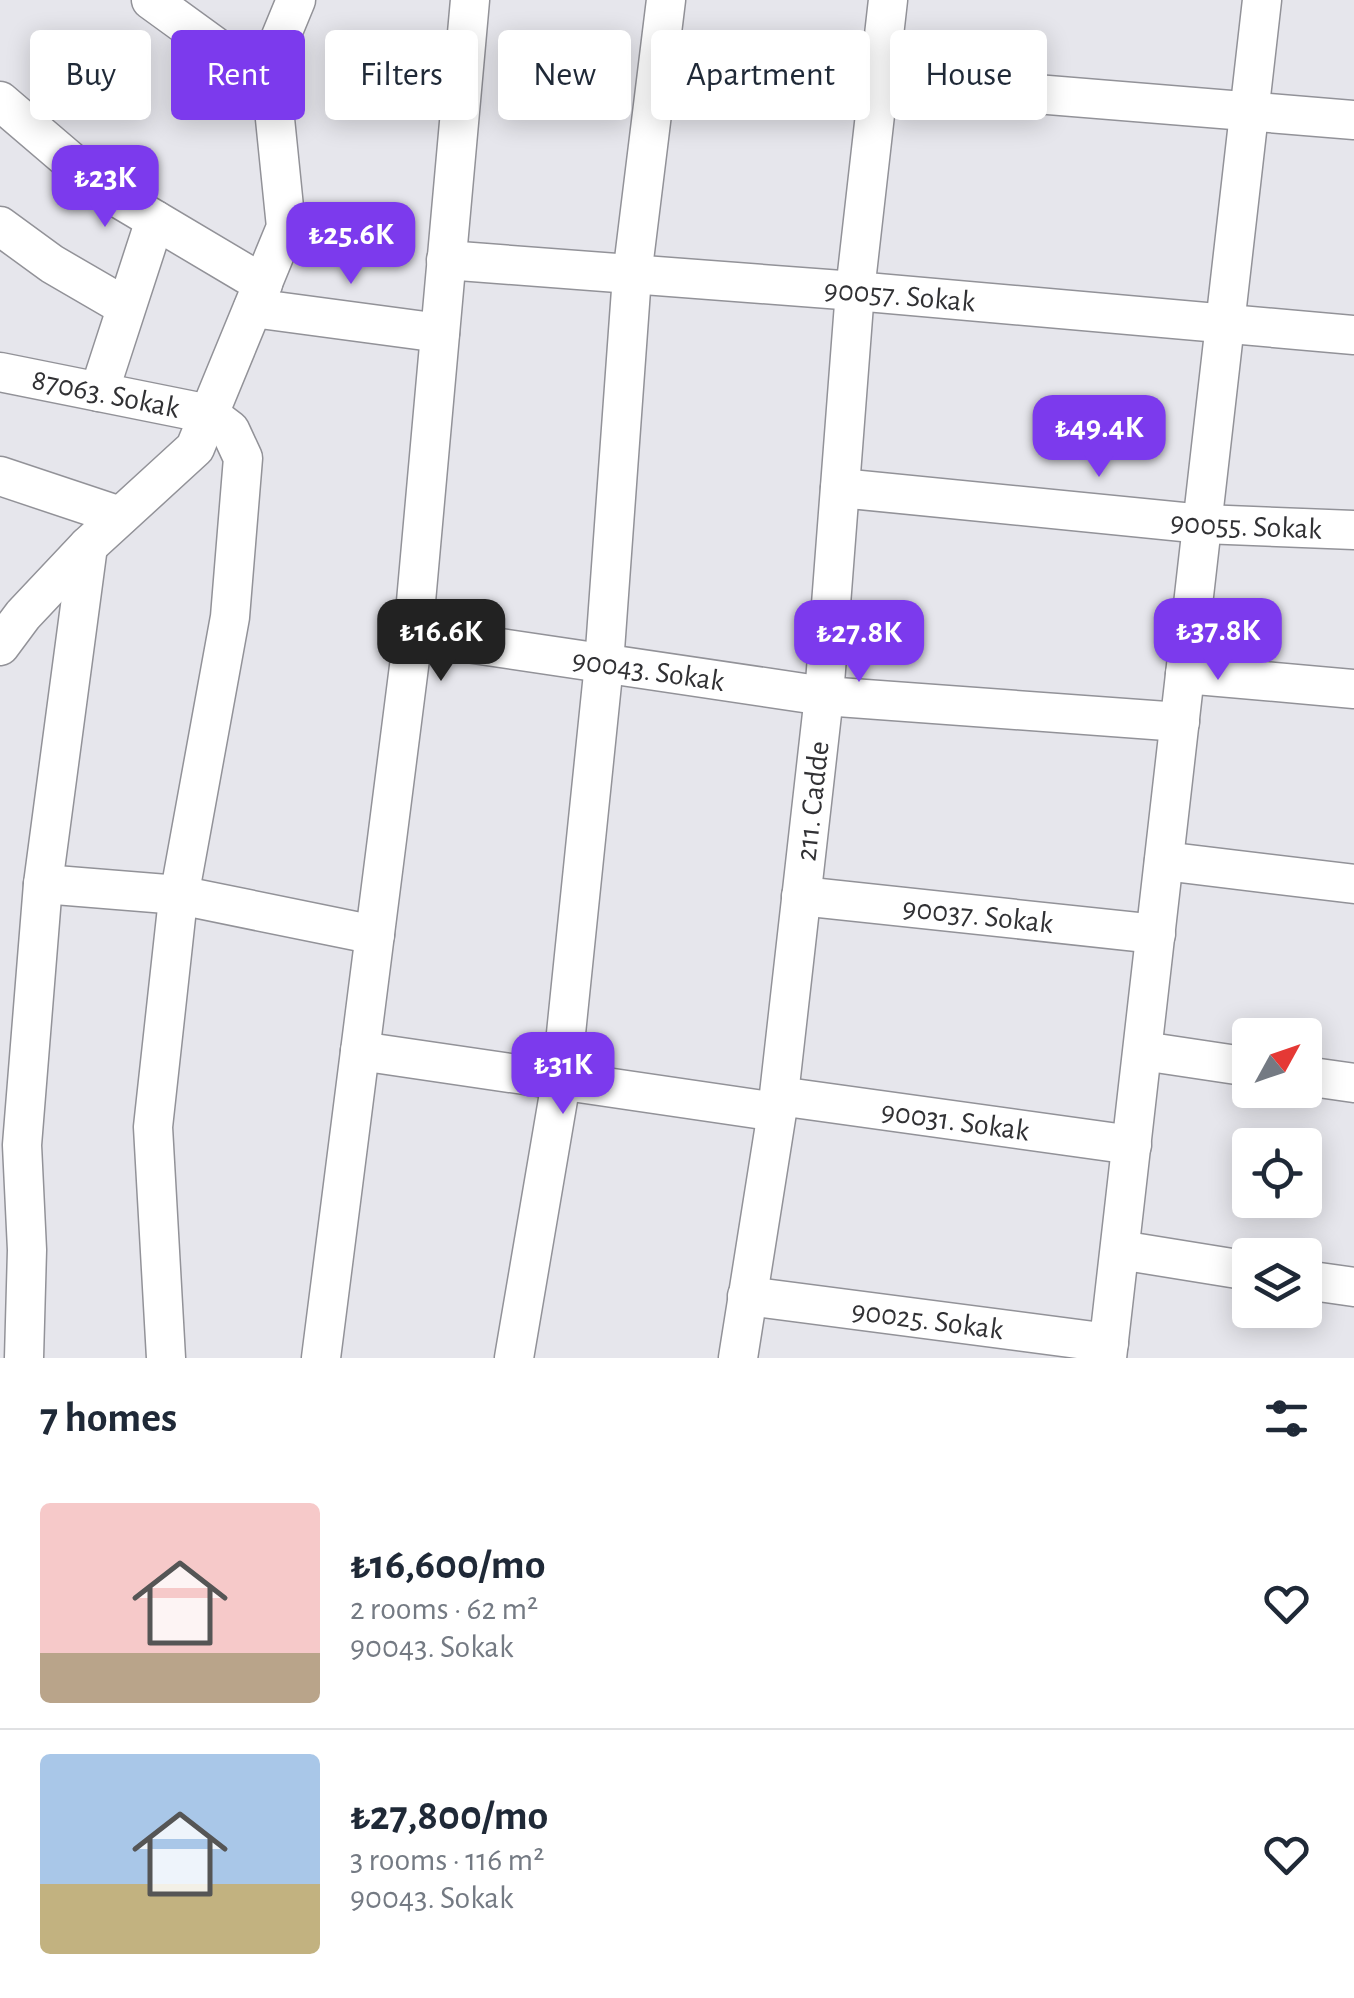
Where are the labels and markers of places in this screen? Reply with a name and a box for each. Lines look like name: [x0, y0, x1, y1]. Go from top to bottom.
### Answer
pin: ₺23K: [46, 145, 164, 230]
pin: ₺25.6K: [270, 202, 432, 287]
pin: ₺49.4K: [1018, 395, 1180, 480]
pin: ₺37.8K: [1137, 598, 1299, 683]
pin: ₺16.6K: [360, 599, 522, 684]
pin: ₺27.8K: [778, 600, 940, 685]
pin: ₺31K: [504, 1032, 622, 1117]

